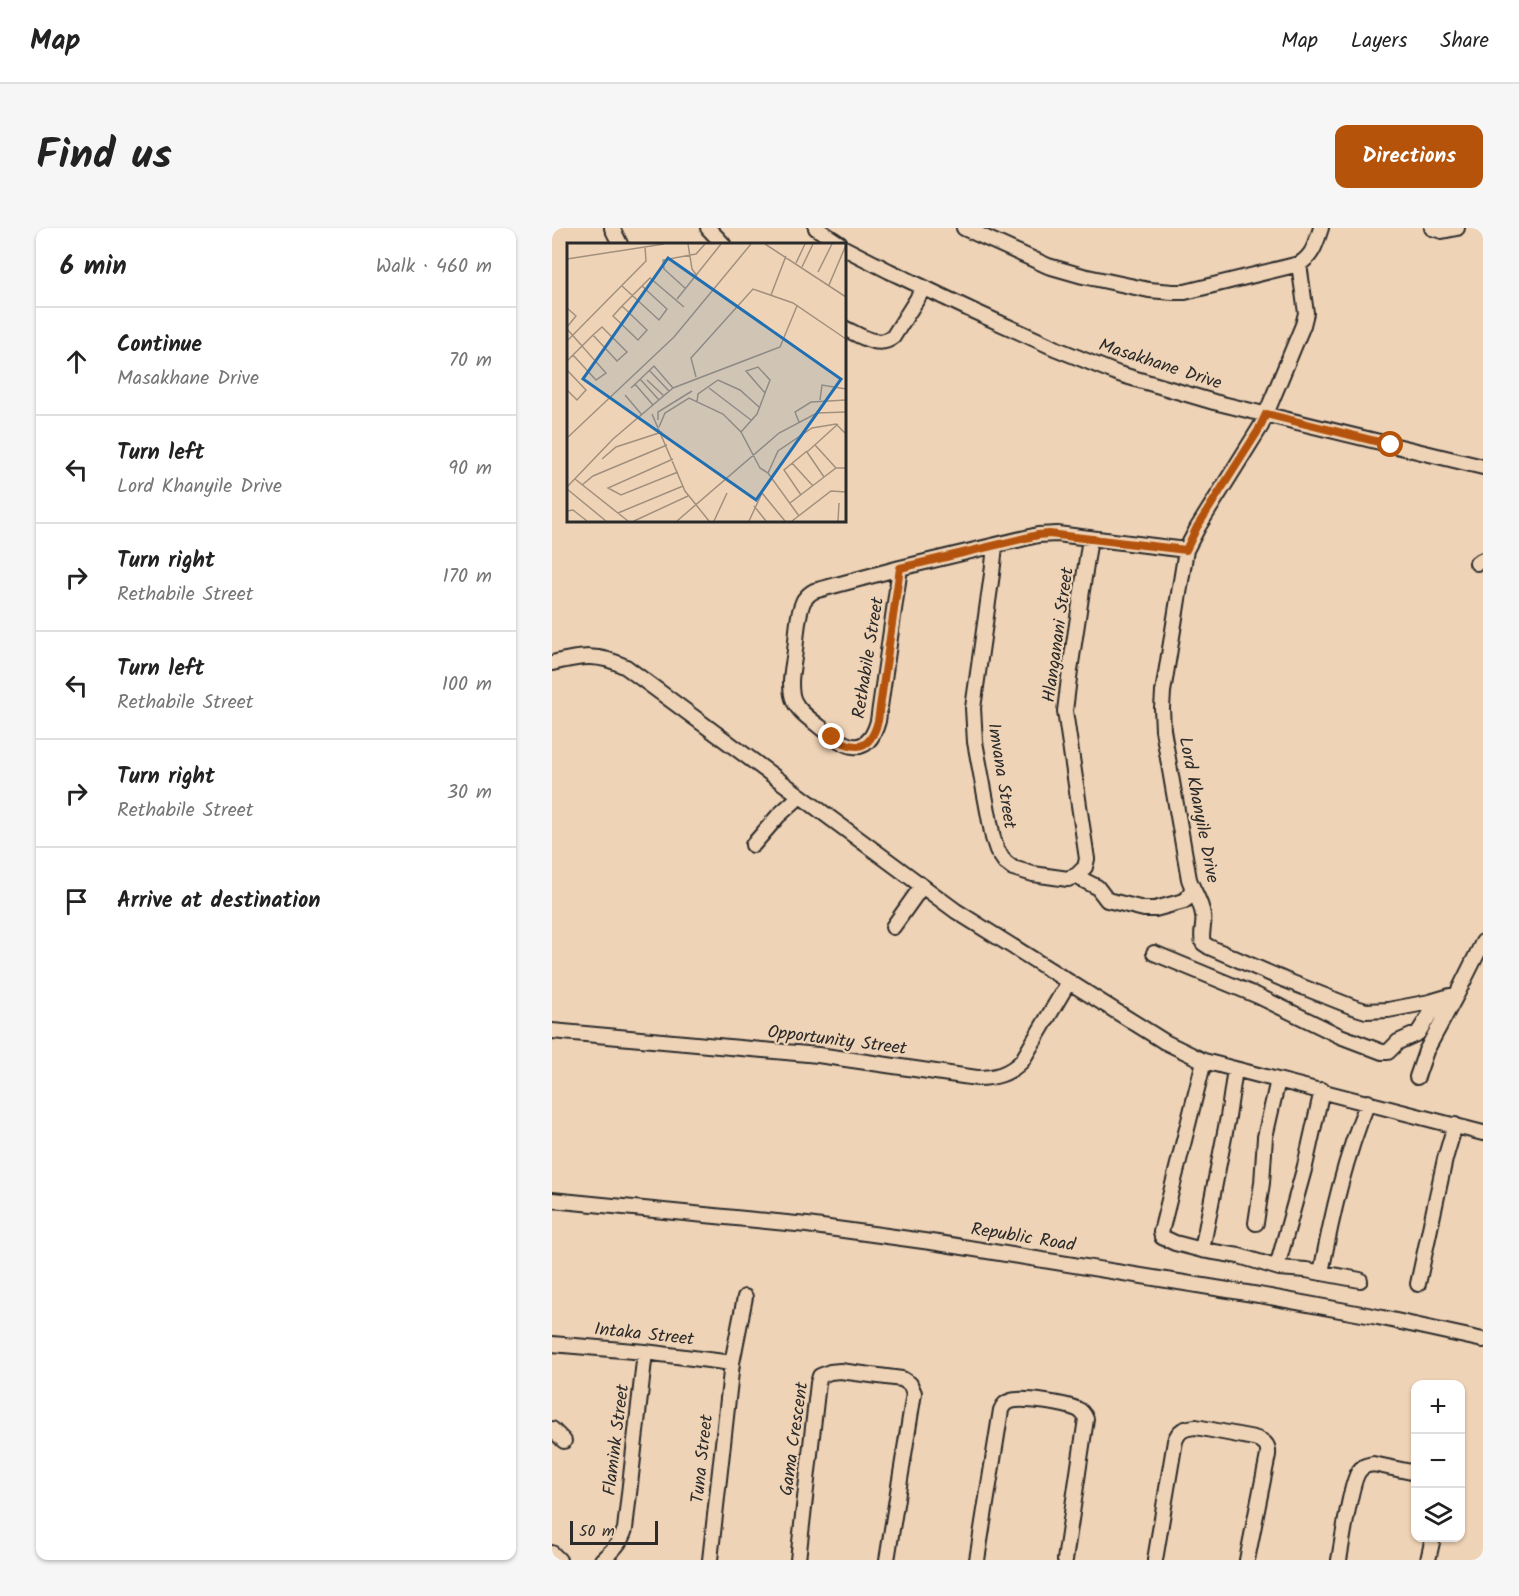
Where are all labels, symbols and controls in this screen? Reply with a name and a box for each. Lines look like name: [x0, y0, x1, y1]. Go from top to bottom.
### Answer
text: Map: [30, 19, 81, 64]
text: Map: [1281, 25, 1318, 58]
text: Layers: [1351, 25, 1407, 58]
text: Share: [1440, 25, 1489, 58]
text: Find us: [36, 123, 172, 190]
button: Directions: [1335, 125, 1483, 188]
inset map: [567, 243, 846, 522]
text: 6 min: [60, 246, 127, 288]
text: Walk · 460 m: [376, 251, 492, 283]
text: Continue: [117, 328, 202, 363]
street label: Masakhane Drive: [1095, 331, 1225, 399]
icon: ahead: [60, 345, 93, 378]
text: 70 m: [449, 345, 492, 377]
text: Masakhane Drive: [117, 363, 259, 395]
route start: [1377, 431, 1403, 457]
text: Turn left: [117, 436, 204, 471]
icon: left: [60, 453, 93, 486]
text: 90 m: [448, 453, 492, 485]
text: Lord Khanyile Drive: [117, 471, 282, 503]
text: Turn right: [117, 544, 215, 579]
icon: right: [60, 561, 93, 594]
text: 170 m: [443, 561, 492, 593]
street label: Hlanganani Street: [1035, 564, 1083, 704]
text: Rethabile Street: [117, 579, 253, 611]
street label: Rethabile Street: [845, 594, 893, 721]
text: Turn left: [117, 652, 204, 687]
icon: left: [60, 669, 93, 702]
text: 100 m: [442, 669, 492, 701]
text: Rethabile Street: [117, 687, 253, 719]
street label: Imvana Street: [978, 721, 1024, 832]
route end: [818, 723, 844, 749]
street label: Lord Khanyile Drive: [1170, 734, 1226, 886]
text: Turn right: [117, 760, 215, 795]
icon: right: [60, 777, 93, 810]
text: 30 m: [447, 777, 492, 809]
text: Rethabile Street: [117, 795, 253, 827]
text: Arrive at destination: [117, 884, 320, 919]
icon: arrive: [60, 885, 93, 918]
street label: Opportunity Street: [766, 1018, 909, 1064]
street label: Republic Road: [969, 1215, 1078, 1261]
street label: Intaka Street: [593, 1315, 696, 1355]
street label: Gama Crescent: [773, 1379, 817, 1498]
map controls: [1411, 1380, 1465, 1542]
button: +: [1411, 1380, 1465, 1434]
street label: Flamink Street: [596, 1382, 638, 1497]
street label: Tuna Street: [684, 1412, 722, 1505]
button: −: [1411, 1434, 1465, 1488]
button: layers: [1411, 1488, 1465, 1542]
scale bar: [570, 1518, 658, 1546]
text: 50 m: [579, 1519, 615, 1544]

